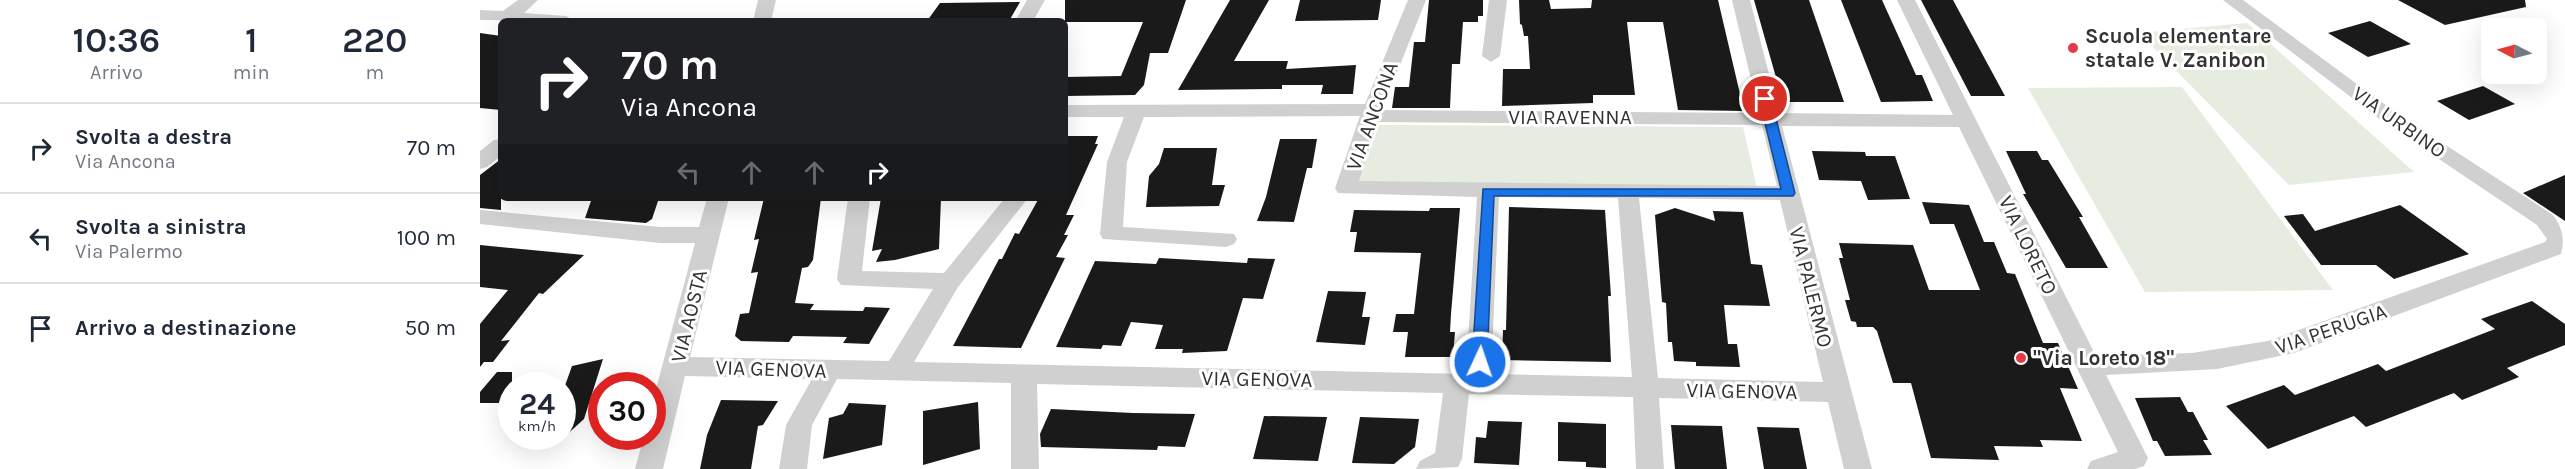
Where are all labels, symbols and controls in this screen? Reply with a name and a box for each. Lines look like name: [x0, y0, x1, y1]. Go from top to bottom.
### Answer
north arrow: [2481, 18, 2547, 84]
map controls: [2481, 18, 2547, 84]
text: 10:36: [72, 19, 160, 61]
text: 1: [245, 19, 258, 61]
text: 220: [342, 19, 408, 61]
place label: Scuola elementare statale V. Zanibon: [2085, 24, 2271, 72]
text: 70 m: [621, 40, 719, 90]
marker: Scuola elementare statale V. Zanibon: [2066, 41, 2080, 55]
icon: right: [522, 42, 600, 120]
street label: VIA ANCONA: [1341, 58, 1403, 174]
text: Arrivo: [90, 61, 143, 84]
text: min: [233, 61, 270, 84]
text: m: [365, 61, 384, 84]
pin: [1739, 73, 1790, 124]
street label: VIA URBINO: [2348, 81, 2450, 163]
icon: arrive: [1748, 82, 1781, 115]
text: Via Ancona: [621, 91, 757, 123]
street label: VIA RAVENNA: [1508, 105, 1632, 129]
text: Svolta a destra: [75, 124, 232, 150]
icon: right: [24, 132, 57, 165]
text: 70 m: [407, 135, 456, 161]
text: Via Ancona: [75, 150, 176, 173]
icon: left: [672, 156, 705, 189]
icon: ahead: [735, 156, 768, 189]
icon: ahead: [798, 156, 831, 189]
icon: right: [861, 156, 894, 189]
street label: VIA LORETO: [1994, 192, 2062, 298]
text: Svolta a sinistra: [75, 214, 247, 240]
icon: left: [24, 222, 57, 255]
street label: VIA PALERMO: [1784, 224, 1838, 350]
text: 100 m: [397, 225, 456, 251]
text: Via Palermo: [75, 240, 183, 263]
street label: VIA AOSTA: [666, 267, 712, 365]
street label: VIA PERUGIA: [2272, 299, 2390, 359]
icon: arrive: [24, 312, 57, 345]
text: Arrivo a destinazione: [75, 315, 296, 341]
text: 50 m: [405, 315, 456, 341]
position arrow: [1448, 330, 1512, 394]
place label: "Via Loreto 18": [2033, 346, 2174, 370]
marker: "Via Loreto 18": [2014, 351, 2028, 365]
street label: VIA GENOVA: [715, 355, 827, 383]
street label: VIA GENOVA: [1201, 366, 1313, 392]
speed limit sign: 30: [588, 372, 666, 450]
street label: VIA GENOVA: [1686, 378, 1798, 404]
text: 24: [519, 386, 555, 422]
text: km/h: [518, 417, 556, 435]

